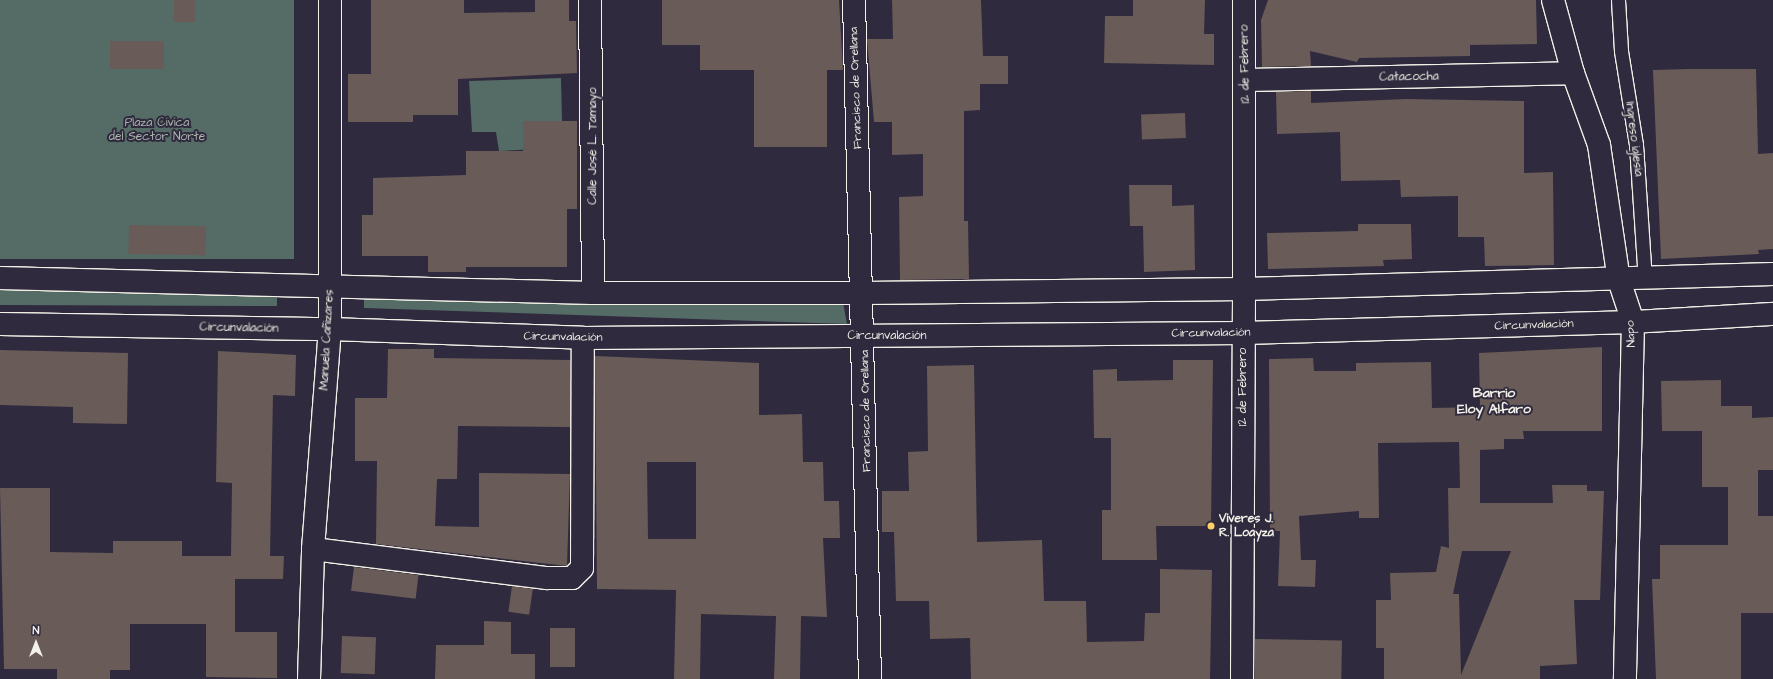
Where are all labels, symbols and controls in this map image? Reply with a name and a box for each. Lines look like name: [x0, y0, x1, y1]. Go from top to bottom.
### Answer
street label: 12 de Febrero: [1237, 25, 1253, 103]
street label: Francisco de Orellana: [847, 27, 865, 149]
street label: Catacocha: [1379, 69, 1439, 85]
street label: Calle José L. Tamayo: [586, 87, 600, 205]
street label: Ingreso iglesia: [1622, 101, 1646, 177]
park label: Plaza Cívica del Sector Norte: [109, 116, 205, 144]
street label: Manuela Cañizares: [317, 289, 337, 391]
street label: Circunvalación: [1494, 316, 1574, 334]
street label: Circunvalación: [199, 320, 279, 336]
street label: Napo: [1623, 320, 1639, 348]
street label: Circunvalación: [1171, 325, 1251, 341]
street label: Circunvalación: [523, 329, 603, 345]
street label: Circunvalación: [847, 329, 927, 343]
street label: 12 de Febrero: [1236, 348, 1250, 426]
street label: Francisco de Orellana: [858, 350, 874, 472]
district label: Barrio Eloy Alfaro: [1457, 385, 1531, 418]
place label: Víveres J. R. Loayza: [1219, 512, 1274, 540]
marker: Víveres J. R. Loayza: [1206, 521, 1216, 531]
north arrow: [16, 623, 56, 663]
text: N: [33, 623, 39, 638]

